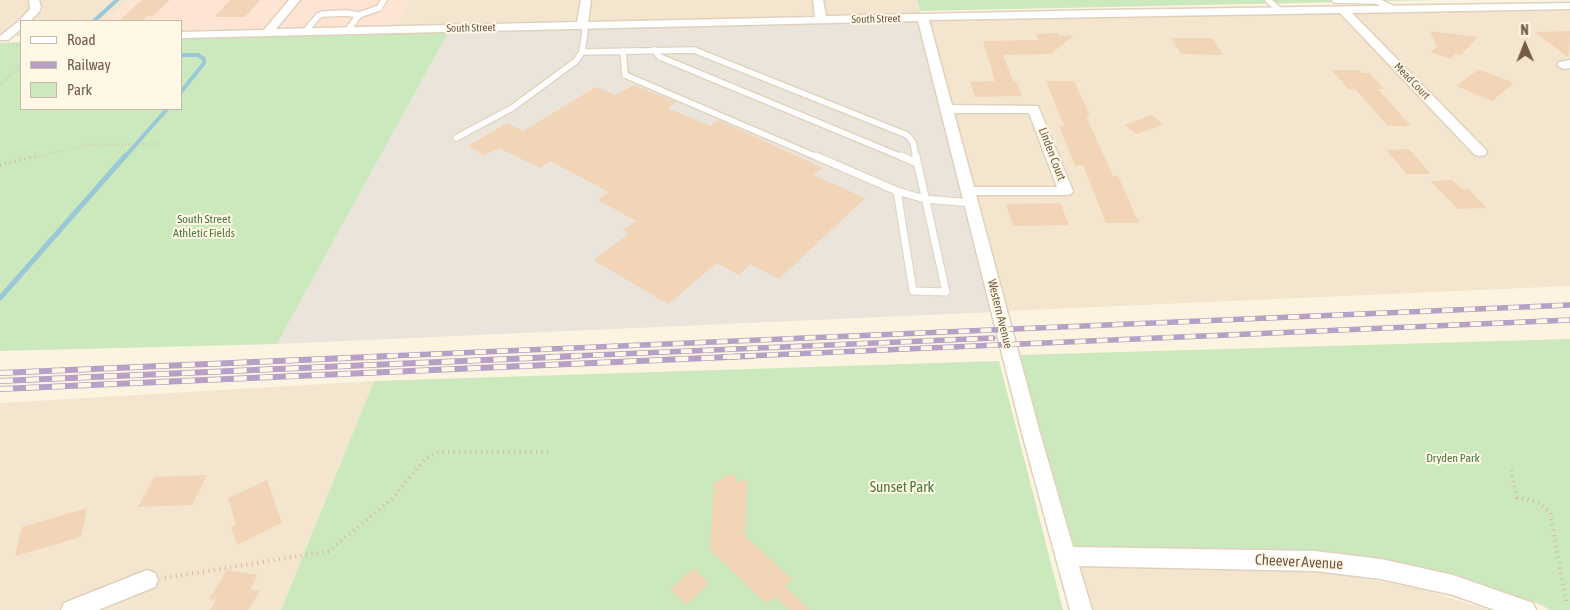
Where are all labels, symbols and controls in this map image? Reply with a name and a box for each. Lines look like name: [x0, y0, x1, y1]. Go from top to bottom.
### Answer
street label: South Street: [851, 12, 901, 26]
legend: [20, 20, 182, 110]
north arrow: [1500, 20, 1550, 70]
street label: South Street: [446, 21, 496, 35]
text: N: [1520, 22, 1529, 38]
text: Road: [67, 31, 96, 48]
text: Railway: [67, 56, 111, 73]
street label: Mead Court: [1391, 60, 1433, 102]
text: Park: [67, 81, 92, 98]
street label: Linden Court: [1035, 125, 1069, 183]
park label: South Street Athletic Fields: [173, 212, 235, 240]
street label: Western Avenue: [984, 278, 1016, 350]
park label: Dryden Park: [1426, 451, 1480, 465]
park label: Sunset Park: [870, 478, 934, 496]
street label: Cheever Avenue: [1254, 551, 1344, 573]

